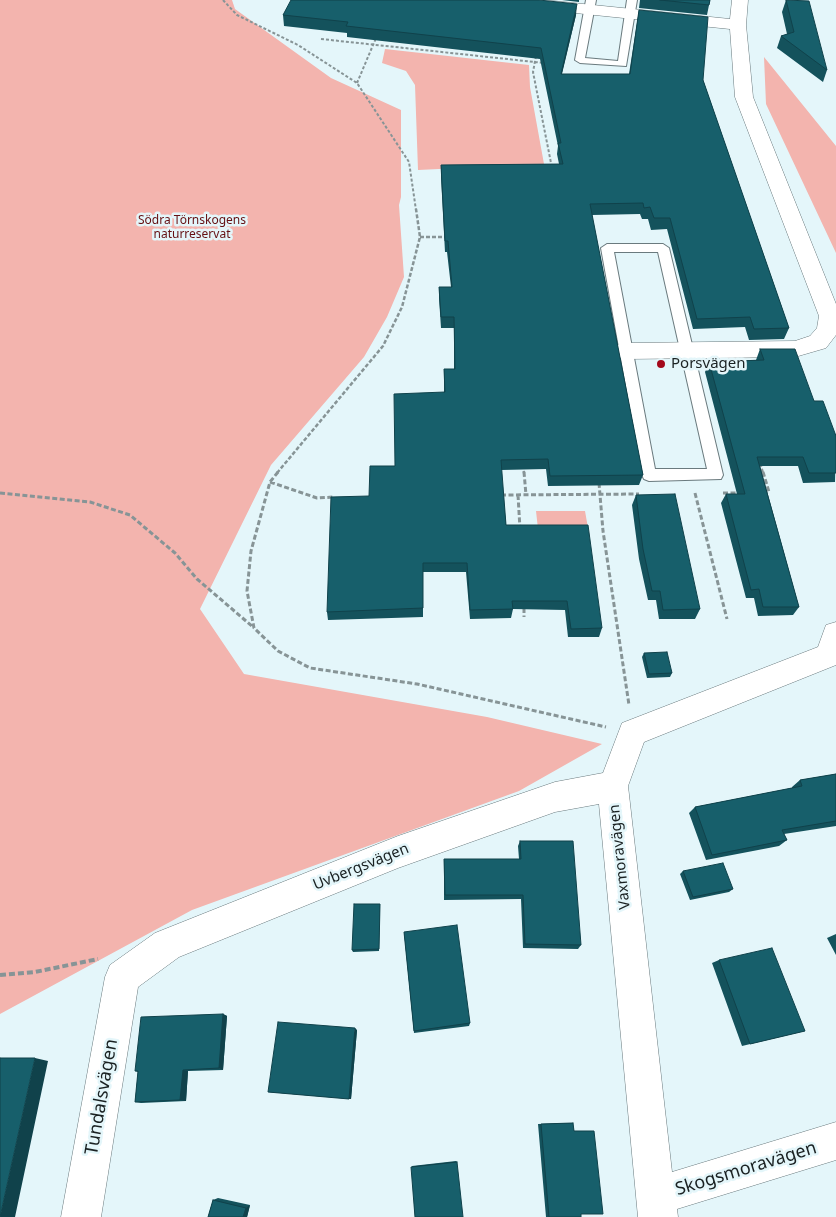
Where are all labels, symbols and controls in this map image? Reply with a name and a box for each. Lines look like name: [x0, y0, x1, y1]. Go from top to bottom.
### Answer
park label: Södra Törnskogens naturreservat: [138, 214, 246, 242]
place label: Porsvägen: [671, 355, 746, 373]
marker: Porsvägen: [655, 358, 667, 370]
street label: Vaxmoravägen: [606, 804, 634, 910]
street label: Uvbergsvägen: [310, 840, 412, 894]
street label: Tundalsvägen: [81, 1037, 123, 1157]
street label: Skogsmoravägen: [673, 1137, 819, 1201]

